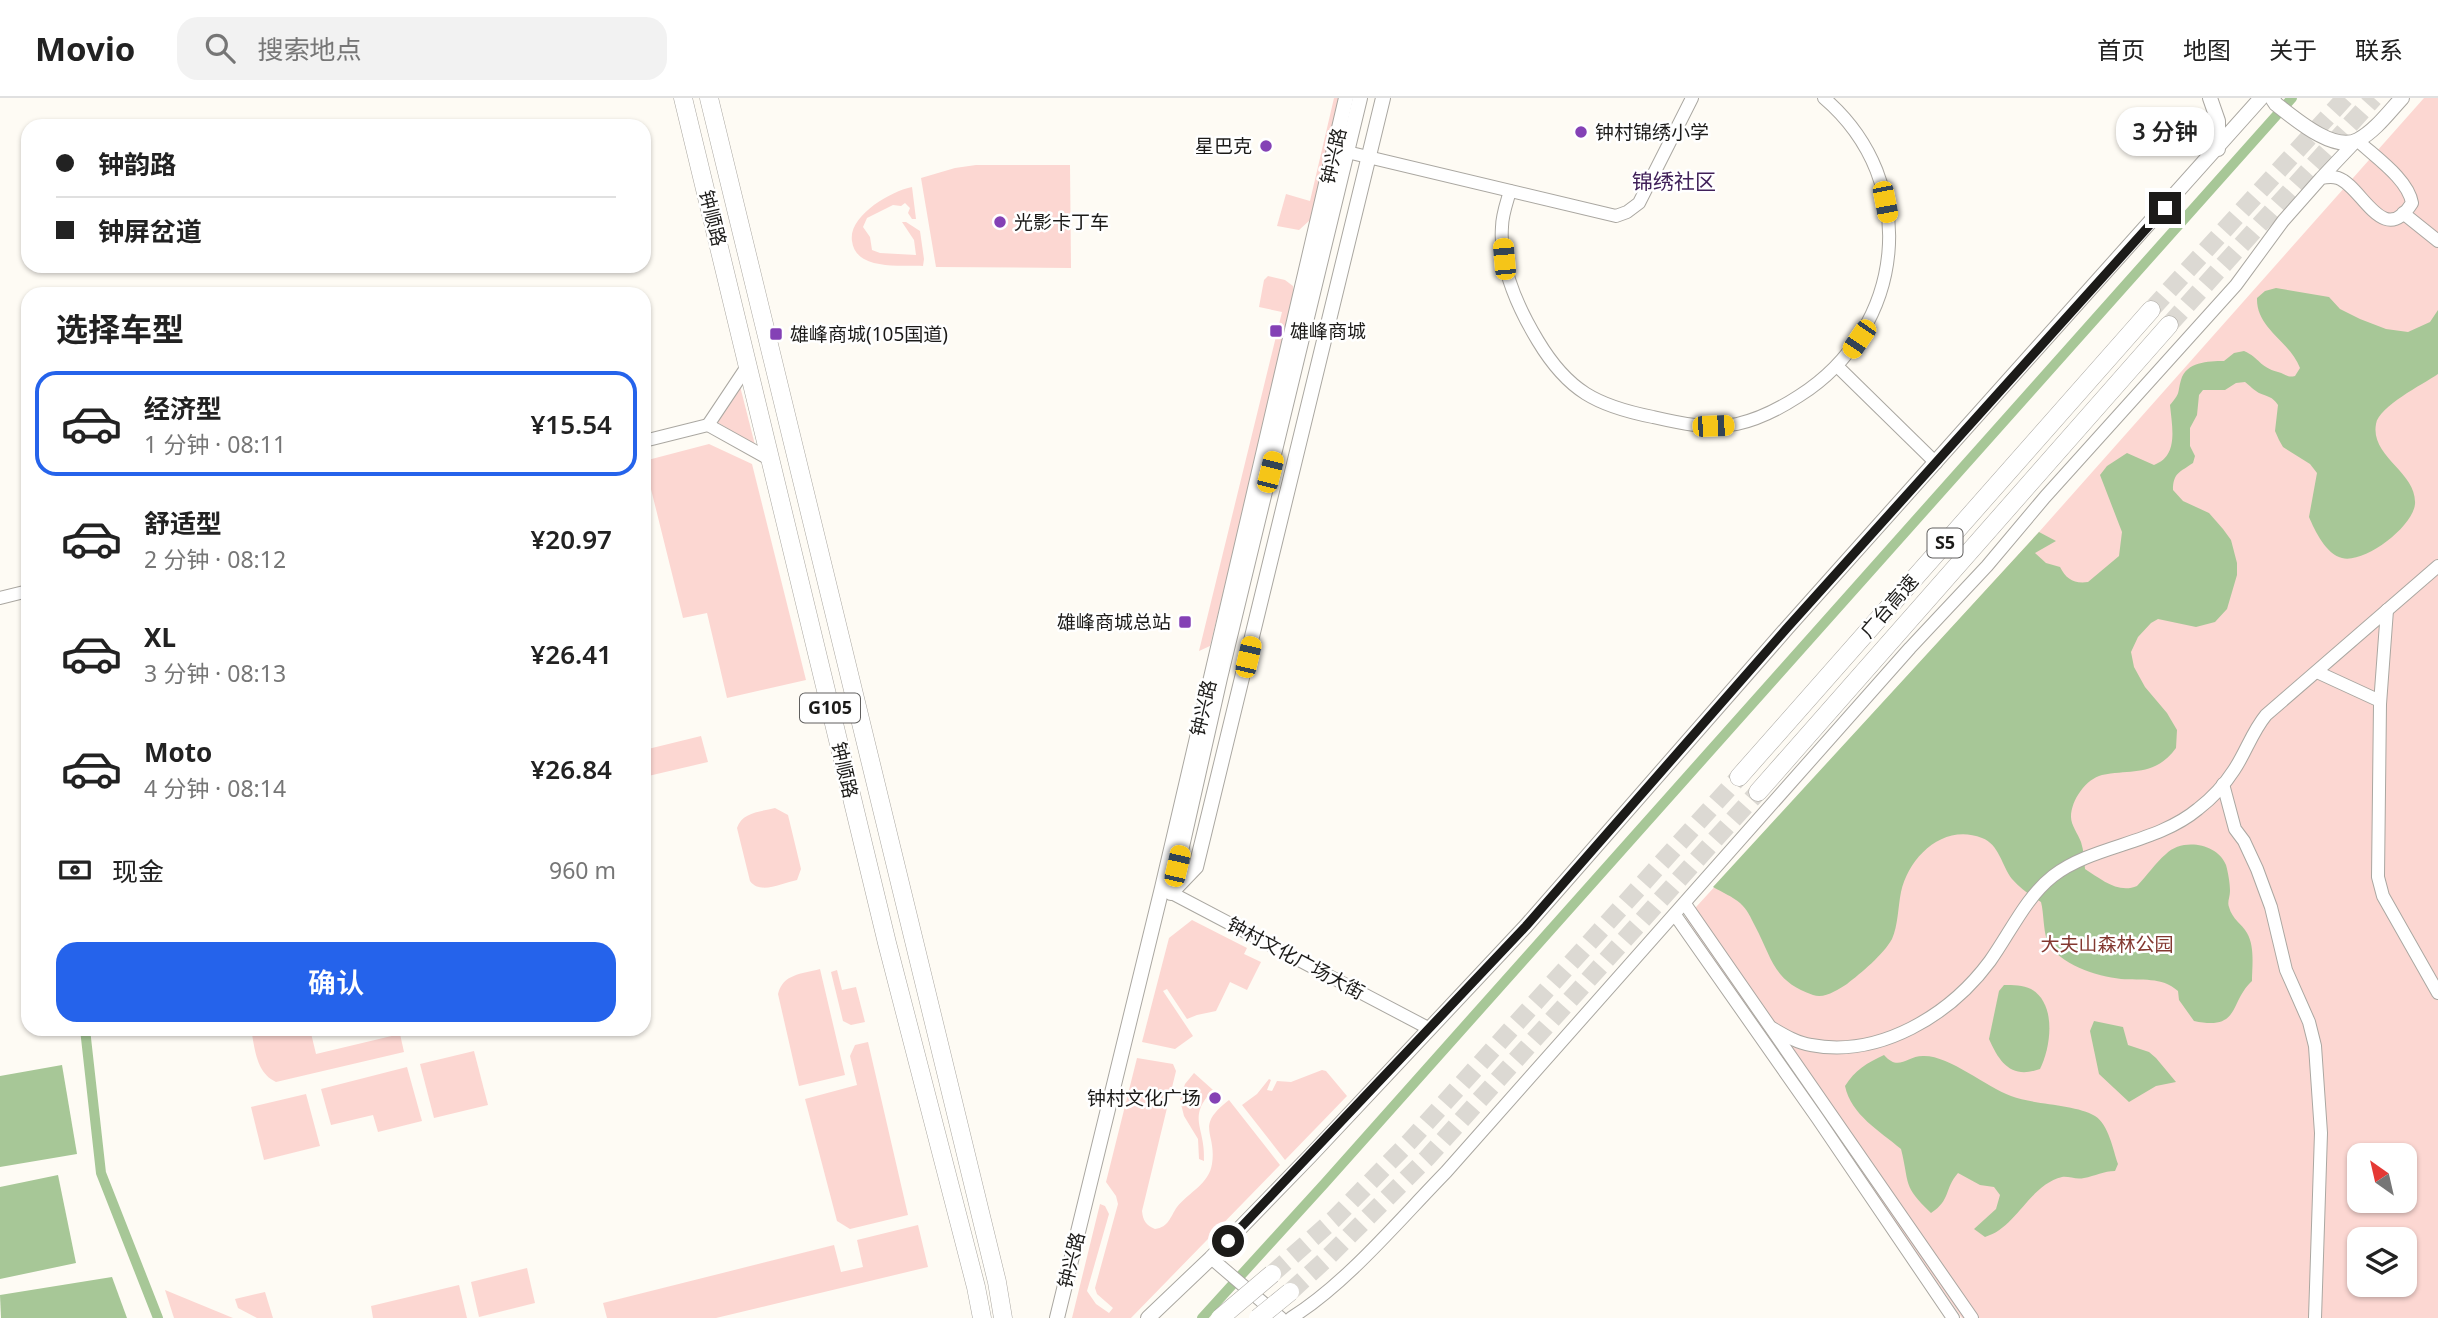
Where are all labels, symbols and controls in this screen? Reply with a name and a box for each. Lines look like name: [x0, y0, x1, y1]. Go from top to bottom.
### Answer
search box: [177, 17, 667, 80]
text: Movio: [35, 26, 135, 71]
icon: search: [201, 29, 239, 67]
text: 搜索地点: [257, 31, 361, 67]
text: 首页: [2097, 33, 2145, 66]
text: 地图: [2183, 33, 2231, 66]
text: 关于: [2269, 33, 2317, 66]
text: 联系: [2355, 33, 2403, 66]
callout: 3 分钟: [2116, 106, 2214, 155]
text: 3 分钟: [2132, 115, 2198, 147]
place label: 钟村锦绣小学: [1595, 119, 1709, 145]
marker: 钟村锦绣小学: [1573, 124, 1589, 140]
street label: 钟兴路: [1314, 125, 1352, 187]
place label: 星巴克: [1195, 133, 1252, 159]
marker: 星巴克: [1258, 138, 1274, 154]
text: 钟韵路: [98, 146, 176, 182]
district label: 锦绣社区: [1632, 167, 1716, 195]
car: [1871, 179, 1900, 225]
street label: 钟顺路: [693, 187, 733, 249]
route end: [2149, 192, 2181, 224]
place label: 光影卡丁车: [1014, 209, 1109, 235]
text: 钟屏岔道: [98, 213, 202, 249]
marker: 光影卡丁车: [992, 214, 1008, 230]
car: [1492, 237, 1517, 281]
text: 选择车型: [56, 307, 184, 350]
car: [1839, 316, 1880, 362]
place label: 雄峰商城: [1290, 318, 1366, 344]
place label: 雄峰商城(105国道): [790, 321, 948, 347]
marker: 雄峰商城: [1268, 323, 1284, 339]
marker: 雄峰商城(105国道): [768, 326, 784, 342]
text: 经济型: [144, 390, 222, 426]
icon: car: [60, 392, 123, 455]
text: ¥15.54: [530, 406, 612, 442]
car: [1692, 415, 1735, 437]
text: 1 分钟 · 08:11: [144, 428, 286, 460]
car: [1255, 449, 1286, 495]
text: 舒适型: [144, 505, 222, 541]
icon: car: [60, 507, 123, 570]
text: ¥20.97: [530, 521, 612, 557]
road number: S5: [1927, 528, 1962, 558]
text: 2 分钟 · 08:12: [144, 543, 286, 575]
street label: 广台高速: [1854, 569, 1924, 643]
place label: 雄峰商城总站: [1057, 609, 1171, 635]
marker: 雄峰商城总站: [1177, 614, 1193, 630]
text: XL: [144, 619, 176, 655]
icon: car: [60, 622, 123, 685]
car: [1234, 634, 1263, 680]
text: ¥26.41: [530, 636, 612, 672]
text: 3 分钟 · 08:13: [144, 657, 286, 689]
street label: 钟兴路: [1184, 677, 1222, 739]
road number: G105: [800, 694, 860, 722]
text: Moto: [144, 734, 212, 770]
icon: car: [60, 737, 123, 800]
street label: 钟顺路: [826, 739, 864, 801]
text: ¥26.84: [530, 751, 612, 787]
text: 4 分钟 · 08:14: [144, 772, 286, 804]
car: [1163, 843, 1192, 889]
icon: cash: [56, 851, 94, 889]
text: 现金: [112, 853, 164, 889]
text: 960 m: [549, 854, 616, 886]
street label: 钟村文化广场大街: [1223, 911, 1369, 1005]
park label: 大夫山森林公园: [2040, 931, 2174, 957]
button: 确认: [56, 942, 616, 1022]
place label: 钟村文化广场: [1087, 1085, 1201, 1111]
marker: 钟村文化广场: [1207, 1090, 1223, 1106]
north arrow: [2347, 1143, 2417, 1213]
map controls: [2347, 1143, 2417, 1297]
route start: [1212, 1225, 1244, 1257]
button: layers: [2347, 1227, 2417, 1297]
street label: 钟兴路: [1051, 1229, 1091, 1291]

